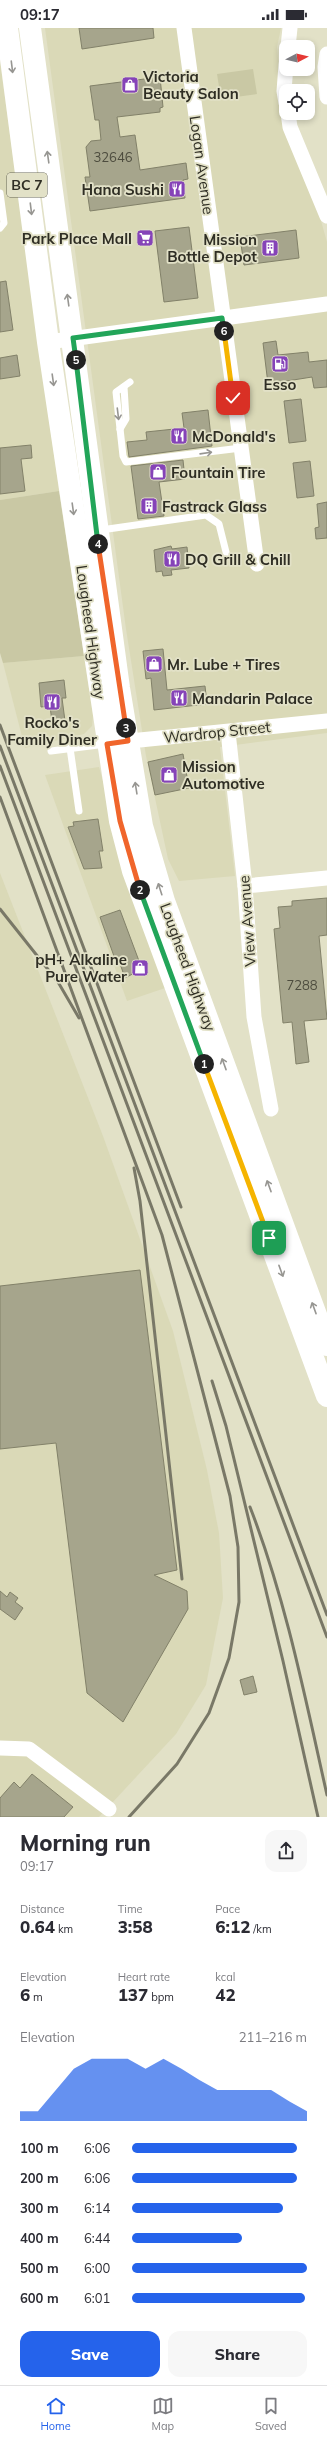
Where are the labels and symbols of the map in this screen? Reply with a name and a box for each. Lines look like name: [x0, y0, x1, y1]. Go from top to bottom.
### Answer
north arrow: [279, 40, 315, 76]
one-way arrow: [8, 60, 16, 73]
place label: Victoria Beauty Salon: [142, 67, 239, 103]
shop icon: Victoria Beauty Salon: [120, 75, 140, 95]
street label: Logan Avenue: [186, 114, 218, 216]
house number: 32646: [93, 149, 133, 165]
one-way arrow: [44, 151, 52, 164]
road number: BC 7: [7, 173, 47, 197]
restaurant icon: Hana Sushi: [167, 179, 187, 199]
place label: Hana Sushi: [82, 180, 164, 199]
one-way arrow: [27, 202, 34, 215]
supermarket icon: Park Place Mall: [135, 228, 155, 248]
place label: Park Place Mall: [22, 229, 132, 248]
place label: Mission Bottle Depot: [167, 230, 257, 266]
building icon: Mission Bottle Depot: [260, 238, 280, 258]
one-way arrow: [64, 294, 72, 307]
pin: 6: [214, 321, 234, 341]
pin: 5: [66, 350, 86, 370]
fuel station icon: Esso: [270, 354, 290, 374]
one-way arrow: [49, 373, 57, 386]
place label: Esso: [264, 375, 296, 394]
pin: [216, 381, 250, 415]
one-way arrow: [114, 407, 122, 420]
restaurant icon: McDonald's: [169, 426, 189, 446]
place label: McDonald's: [192, 427, 276, 446]
one-way arrow: [199, 449, 212, 457]
shop icon: Fountain Tire: [148, 462, 168, 482]
place label: Fountain Tire: [171, 463, 265, 482]
building icon: Fastrack Glass: [139, 496, 159, 516]
place label: Fastrack Glass: [162, 497, 267, 516]
one-way arrow: [69, 502, 77, 515]
pin: 4: [88, 534, 108, 554]
restaurant icon: DQ Grill & Chill: [162, 549, 182, 569]
place label: DQ Grill & Chill: [185, 550, 291, 569]
street label: Lougheed Highway: [72, 564, 110, 700]
shop icon: Mr. Lube + Tires: [144, 654, 164, 674]
place label: Mr. Lube + Tires: [167, 655, 280, 674]
restaurant icon: Mandarin Palace: [169, 688, 189, 708]
place label: Mandarin Palace: [192, 689, 313, 708]
restaurant icon: Rocko's Family Diner: [42, 692, 62, 712]
place label: Rocko's Family Diner: [7, 713, 97, 749]
street label: Wardrop Street: [163, 717, 271, 747]
pin: 3: [116, 718, 136, 738]
place label: Mission Automotive: [182, 757, 265, 793]
shop icon: Mission Automotive: [159, 765, 179, 785]
one-way arrow: [132, 782, 140, 795]
street label: View Avenue: [234, 875, 260, 967]
pin: 2: [130, 880, 150, 900]
one-way arrow: [156, 884, 164, 896]
street label: Lougheed Highway: [156, 900, 220, 1034]
place label: pH+ Alkaline Pure Water: [35, 950, 127, 986]
shop icon: pH+ Alkaline Pure Water: [130, 958, 150, 978]
house number: 7288: [286, 977, 318, 993]
pin: 1: [194, 1054, 214, 1074]
one-way arrow: [220, 1058, 227, 1071]
one-way arrow: [264, 1181, 272, 1193]
pin: [252, 1221, 286, 1255]
one-way arrow: [278, 1265, 285, 1278]
one-way arrow: [309, 1303, 317, 1315]

